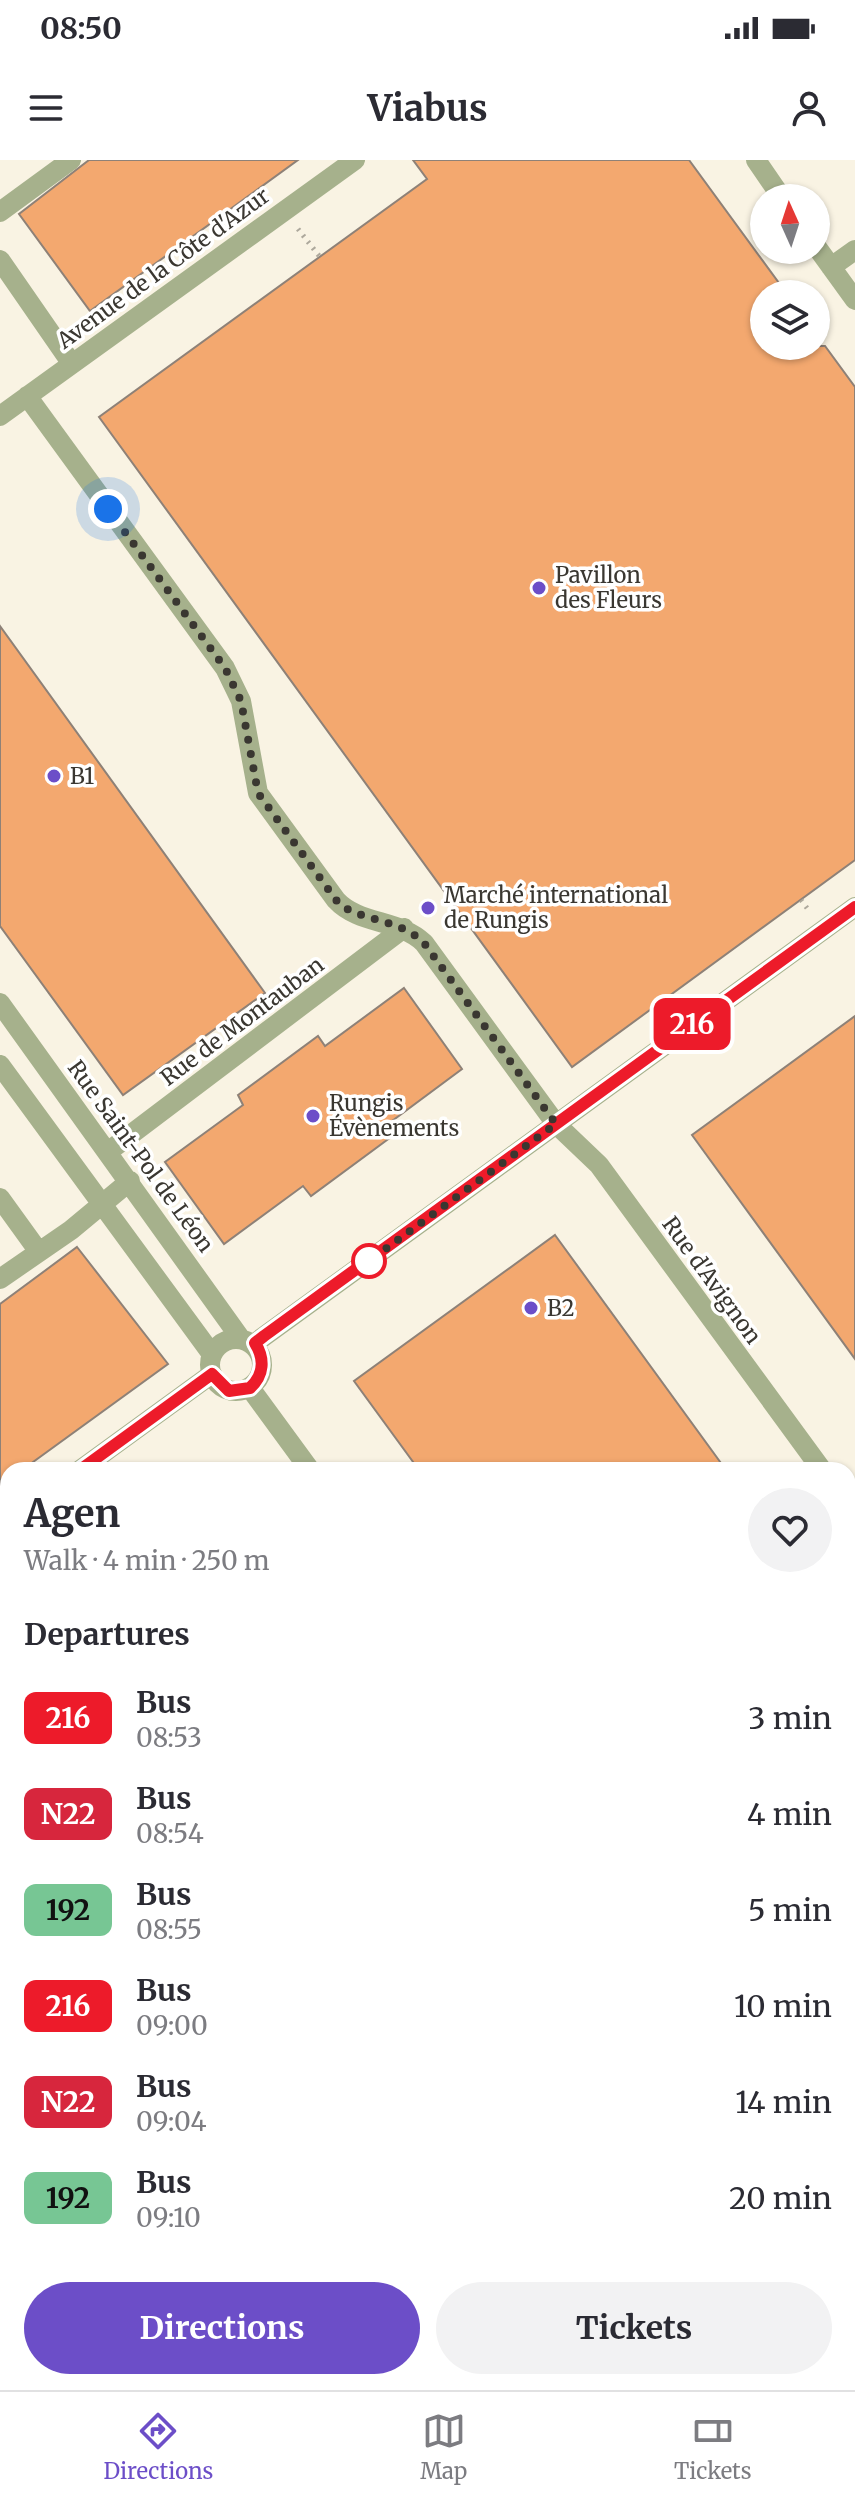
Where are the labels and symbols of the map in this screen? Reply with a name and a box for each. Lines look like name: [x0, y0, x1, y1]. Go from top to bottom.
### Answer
street label: Avenue de la Côte d'Azur: [50, 181, 275, 355]
north arrow: [750, 184, 830, 264]
your location: [88, 489, 128, 529]
place label: Pavillon des Fleurs: [555, 561, 662, 614]
marker: Pavillon des Fleurs: [530, 579, 548, 597]
place label: B1: [70, 762, 94, 790]
marker: B1: [45, 767, 63, 785]
place label: Marché international de Rungis: [444, 881, 668, 934]
marker: Marché international de Rungis: [419, 899, 437, 917]
street label: Rue de Montauban: [155, 950, 330, 1092]
line badge: 216: [646, 998, 738, 1050]
street label: Rue Saint-Pol de Léon: [62, 1055, 220, 1258]
place label: Rungis Évènements: [329, 1089, 459, 1142]
marker: Rungis Évènements: [304, 1107, 322, 1125]
street label: Rue d'Avignon: [656, 1211, 768, 1350]
unlabelled marker: [352, 1244, 386, 1278]
place label: B2: [547, 1294, 575, 1322]
marker: B2: [522, 1299, 540, 1317]

